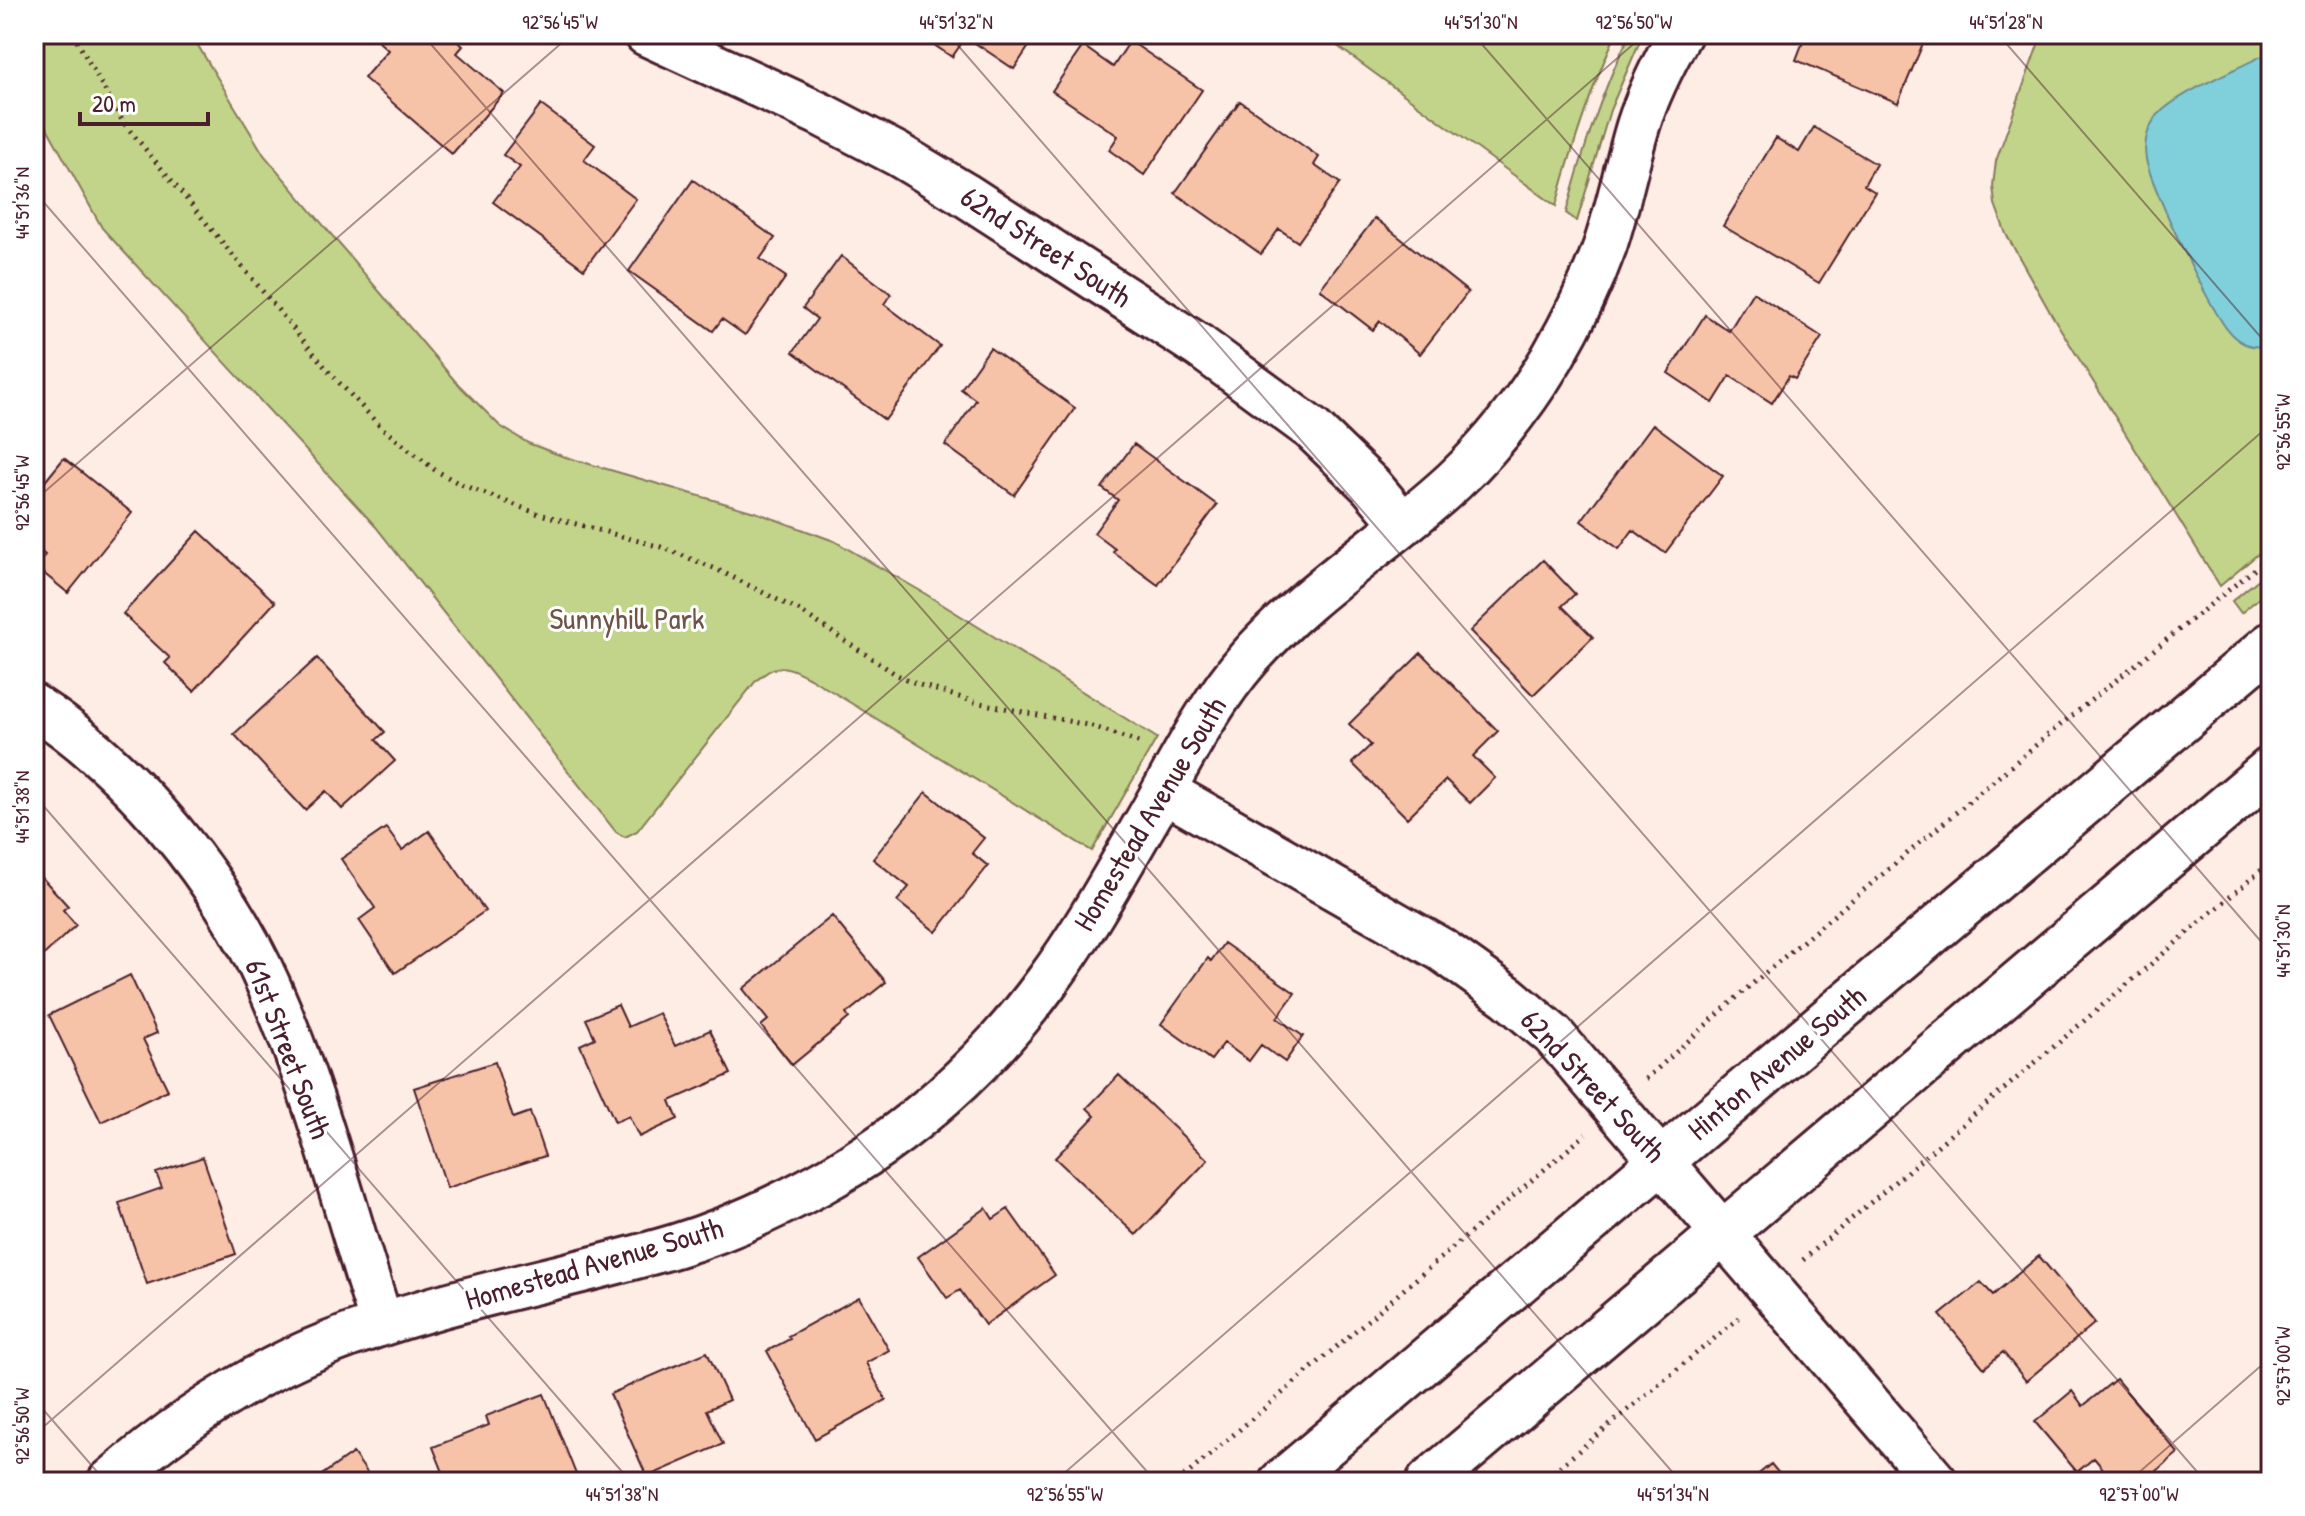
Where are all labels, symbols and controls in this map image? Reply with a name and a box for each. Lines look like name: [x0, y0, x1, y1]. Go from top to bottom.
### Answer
text: 92°56'45"W: [522, 8, 598, 35]
text: 44°51'32"N: [919, 8, 993, 35]
text: 44°51'30"N: [1444, 8, 1518, 35]
text: 92°56'50"W: [1596, 8, 1673, 35]
text: 44°51'28"N: [1969, 8, 2043, 35]
scale bar: [80, 76, 208, 126]
text: 20 m: [92, 87, 136, 119]
text: 44°51'36"N: [8, 167, 35, 239]
street label: 62nd Street South: [954, 176, 1140, 316]
text: 92°56'55"W: [2269, 393, 2296, 470]
text: 92°56'45"W: [8, 455, 35, 531]
park label: Sunnyhill Park: [550, 598, 704, 638]
street label: Homestead Avenue South: [1063, 689, 1235, 938]
text: 44°51'38"N: [8, 771, 35, 843]
text: 44°51'30"N: [2269, 904, 2296, 978]
street label: 61st Street South: [236, 953, 341, 1144]
street label: Hinton Avenue South: [1679, 976, 1874, 1149]
street label: 62nd Street South: [1512, 1000, 1675, 1171]
street label: Homestead Avenue South: [460, 1207, 727, 1319]
text: 92°57'00"W: [2269, 1326, 2296, 1406]
text: 92°56'50"W: [8, 1387, 35, 1464]
text: 44°51'38"N: [586, 1480, 658, 1507]
text: 92°56'55"W: [1027, 1480, 1104, 1507]
text: 44°51'34"N: [1637, 1480, 1709, 1507]
text: 92°57'00"W: [2099, 1480, 2179, 1507]

